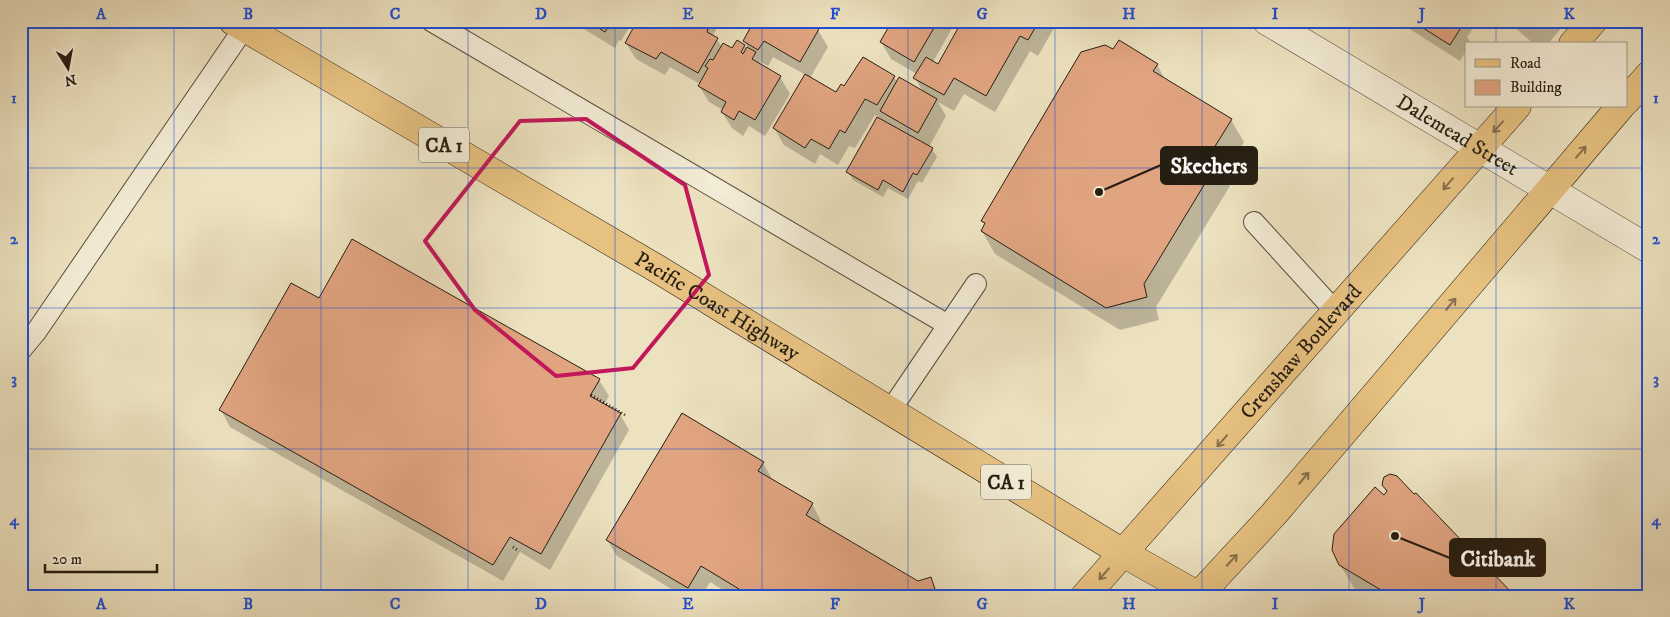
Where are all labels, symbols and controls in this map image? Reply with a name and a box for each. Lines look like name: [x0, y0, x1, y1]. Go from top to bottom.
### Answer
text: A: [95, 4, 107, 24]
text: B: [243, 4, 253, 24]
text: C: [390, 4, 400, 24]
text: D: [535, 4, 547, 24]
text: E: [682, 4, 694, 24]
text: F: [830, 4, 840, 24]
text: G: [976, 4, 988, 24]
text: H: [1122, 4, 1136, 24]
text: I: [1272, 4, 1279, 24]
text: J: [1417, 4, 1426, 24]
text: K: [1563, 4, 1575, 24]
north arrow: [42, 42, 92, 92]
legend: [1465, 42, 1628, 108]
text: Road: [1510, 54, 1542, 73]
text: N: [62, 70, 78, 90]
text: Building: [1510, 78, 1562, 97]
text: 1: [11, 88, 17, 108]
text: 1: [1653, 88, 1659, 108]
street label: Dalemead Street: [1391, 89, 1523, 182]
one-way arrow: [1492, 120, 1504, 133]
road number: CA 1: [419, 128, 469, 162]
one-way arrow: [1576, 146, 1587, 159]
callout: Skechers: [1161, 147, 1257, 184]
text: Skechers: [1171, 153, 1248, 180]
one-way arrow: [1442, 178, 1453, 191]
text: 2: [10, 229, 19, 249]
text: 2: [1652, 229, 1661, 249]
street label: Pacific Coast Highway: [630, 246, 805, 367]
street label: Crenshaw Boulevard: [1235, 279, 1368, 425]
one-way arrow: [1446, 298, 1457, 311]
text: 3: [11, 369, 17, 389]
text: 3: [1653, 369, 1659, 389]
one-way arrow: [1217, 434, 1228, 447]
road number: CA 1: [981, 464, 1031, 500]
one-way arrow: [1299, 471, 1310, 484]
text: 4: [8, 510, 19, 530]
text: 4: [1650, 510, 1661, 530]
callout: Citibank: [1450, 539, 1545, 576]
scale bar: [45, 542, 158, 574]
text: Citibank: [1461, 546, 1537, 573]
text: 20 m: [52, 550, 82, 569]
one-way arrow: [1226, 553, 1238, 566]
one-way arrow: [1099, 568, 1110, 581]
text: A: [95, 594, 107, 614]
text: B: [243, 594, 253, 614]
text: C: [390, 594, 400, 614]
text: D: [535, 594, 547, 614]
text: E: [682, 594, 694, 614]
text: F: [830, 594, 840, 614]
text: G: [976, 594, 988, 614]
text: H: [1122, 594, 1136, 614]
text: I: [1272, 594, 1279, 614]
text: J: [1417, 594, 1426, 614]
text: K: [1563, 594, 1575, 614]

